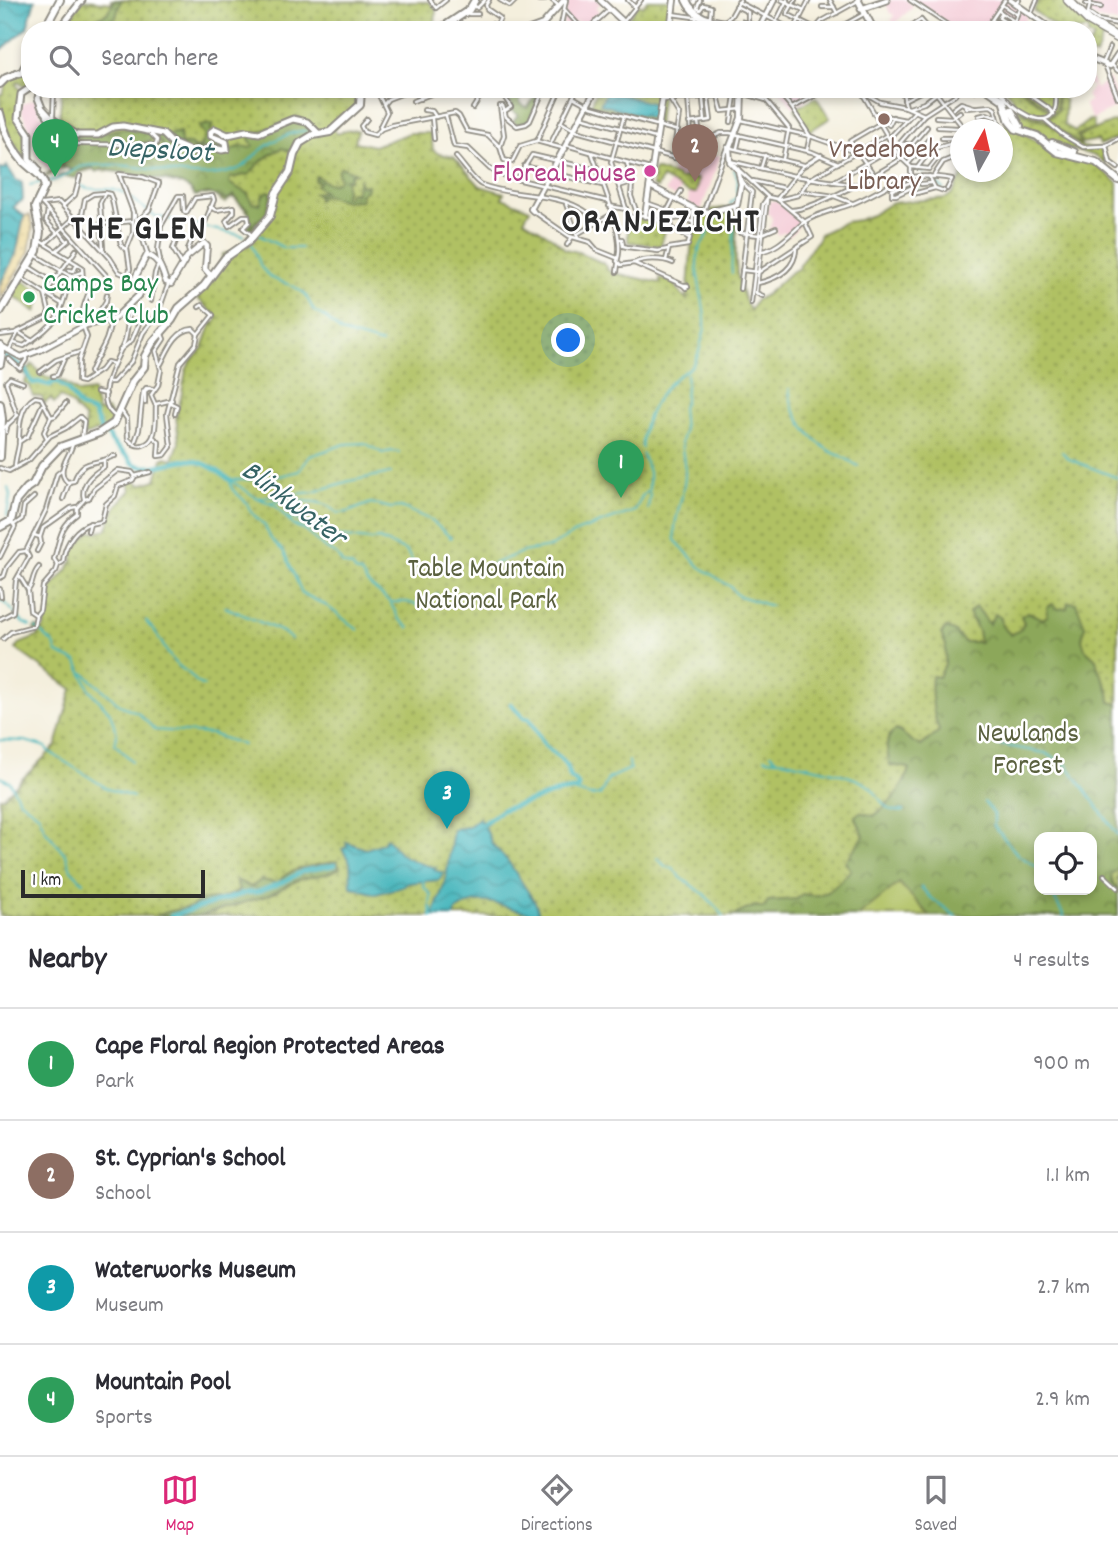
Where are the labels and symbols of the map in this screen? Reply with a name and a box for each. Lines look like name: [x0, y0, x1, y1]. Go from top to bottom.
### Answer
marker: Vredehoek Library: [876, 111, 892, 127]
pin: 4: [32, 119, 78, 177]
north arrow: [950, 119, 1013, 182]
pin: 2: [672, 124, 718, 182]
water label: Diepsloot: [106, 128, 217, 177]
place label: Vredehoek Library: [829, 132, 939, 204]
place label: Floreal House: [492, 156, 636, 196]
marker: Floreal House: [642, 163, 658, 179]
district label: ORANJEZICHT: [561, 199, 761, 249]
district label: THE GLEN: [71, 206, 208, 256]
place label: Camps Bay Cricket Club: [43, 266, 169, 338]
marker: Camps Bay Cricket Club: [21, 289, 37, 305]
your location: [551, 323, 585, 357]
pin: 1: [598, 440, 644, 498]
water label: Blinkwater: [231, 452, 356, 561]
park label: Table Mountain National Park: [407, 551, 565, 623]
park label: Newlands Forest: [977, 716, 1079, 788]
pin: 3: [424, 771, 470, 829]
scale bar: [21, 867, 205, 899]

